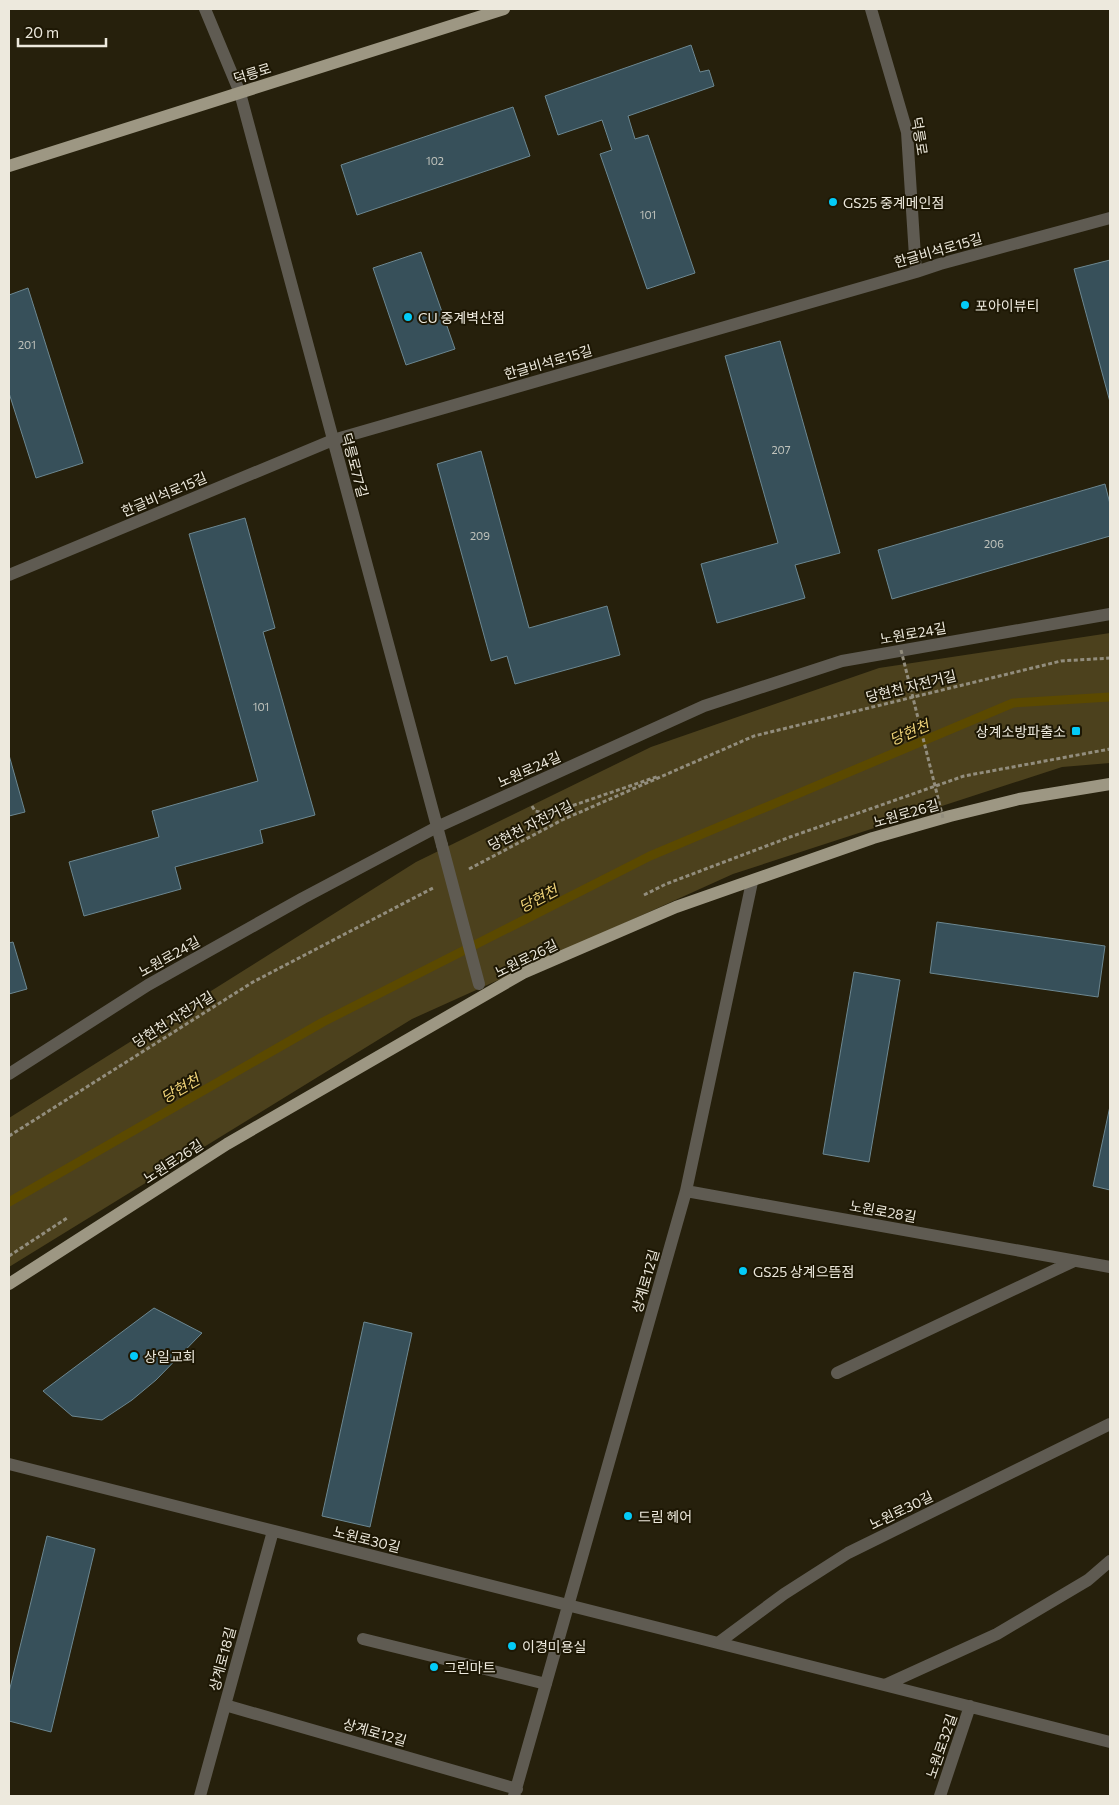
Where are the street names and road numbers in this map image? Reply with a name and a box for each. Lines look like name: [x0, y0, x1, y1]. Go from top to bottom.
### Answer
street label: 덕릉로: [231, 59, 273, 87]
street label: 덕릉로: [909, 116, 931, 157]
street label: 한글비석로15길: [892, 229, 984, 271]
street label: 한글비석로15길: [502, 341, 594, 383]
street label: 덕릉로77길: [338, 431, 372, 499]
street label: 한글비석로15길: [119, 468, 209, 520]
street label: 노원로24길: [878, 619, 948, 647]
street label: 당현천 자전거길: [864, 667, 958, 705]
street label: 노원로24길: [495, 748, 563, 790]
street label: 노원로26길: [871, 795, 941, 831]
street label: 당현천 자전거길: [485, 796, 575, 854]
street label: 노원로24길: [135, 932, 203, 980]
street label: 노원로26길: [492, 936, 560, 980]
street label: 당현천 자전거길: [129, 987, 217, 1051]
street label: 노원로26길: [140, 1135, 206, 1187]
street label: 노원로28길: [848, 1197, 918, 1225]
street label: 상계로12길: [628, 1247, 662, 1315]
street label: 노원로30길: [866, 1487, 936, 1533]
street label: 노원로30길: [332, 1522, 402, 1556]
street label: 상계로18길: [205, 1625, 239, 1693]
street label: 노원로32길: [922, 1711, 960, 1781]
street label: 상계로12길: [341, 1715, 409, 1749]

